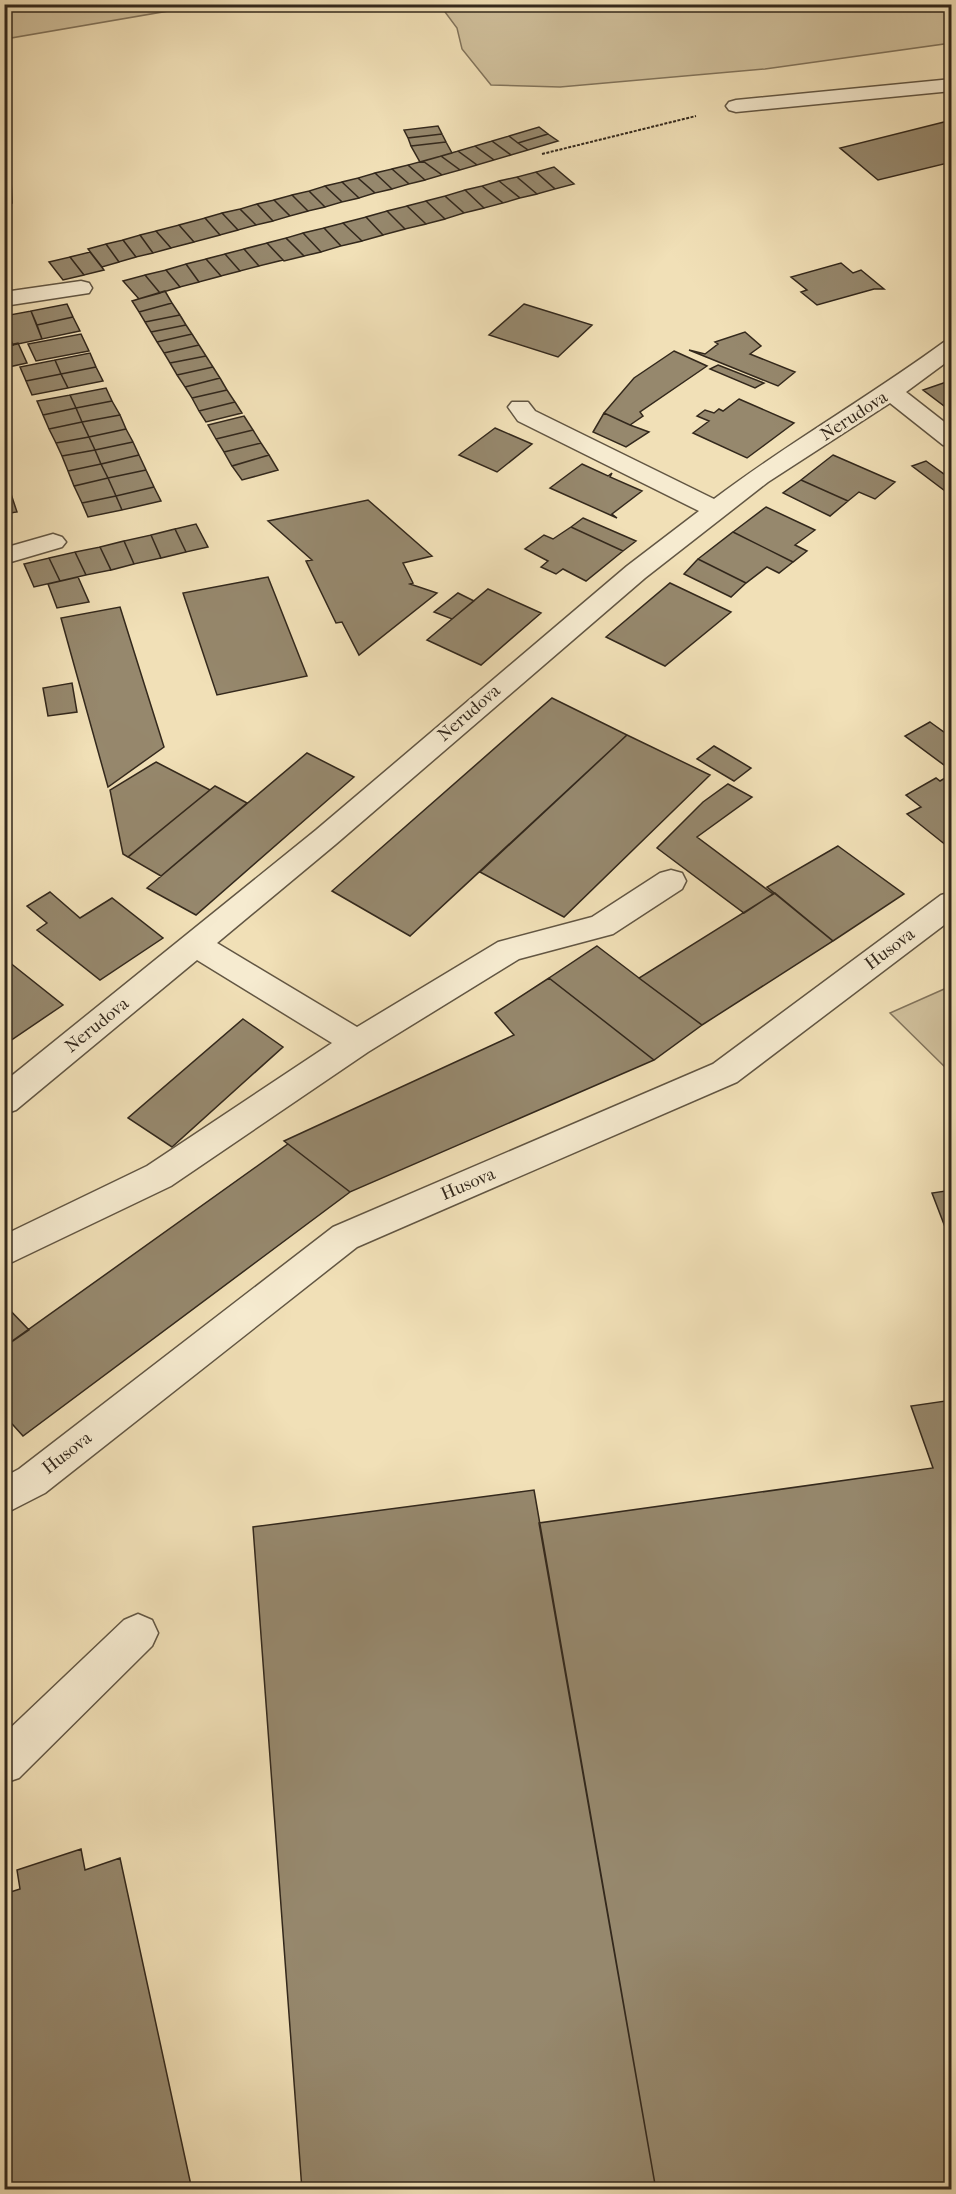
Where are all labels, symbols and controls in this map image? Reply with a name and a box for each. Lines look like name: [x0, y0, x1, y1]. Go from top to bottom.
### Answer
street label: Nerudova: [816, 386, 892, 445]
street label: Nerudova: [433, 680, 505, 746]
street label: Husova: [861, 923, 920, 974]
street label: Nerudova: [61, 993, 134, 1057]
street label: Husova: [438, 1163, 499, 1205]
street label: Husova: [38, 1427, 96, 1479]

